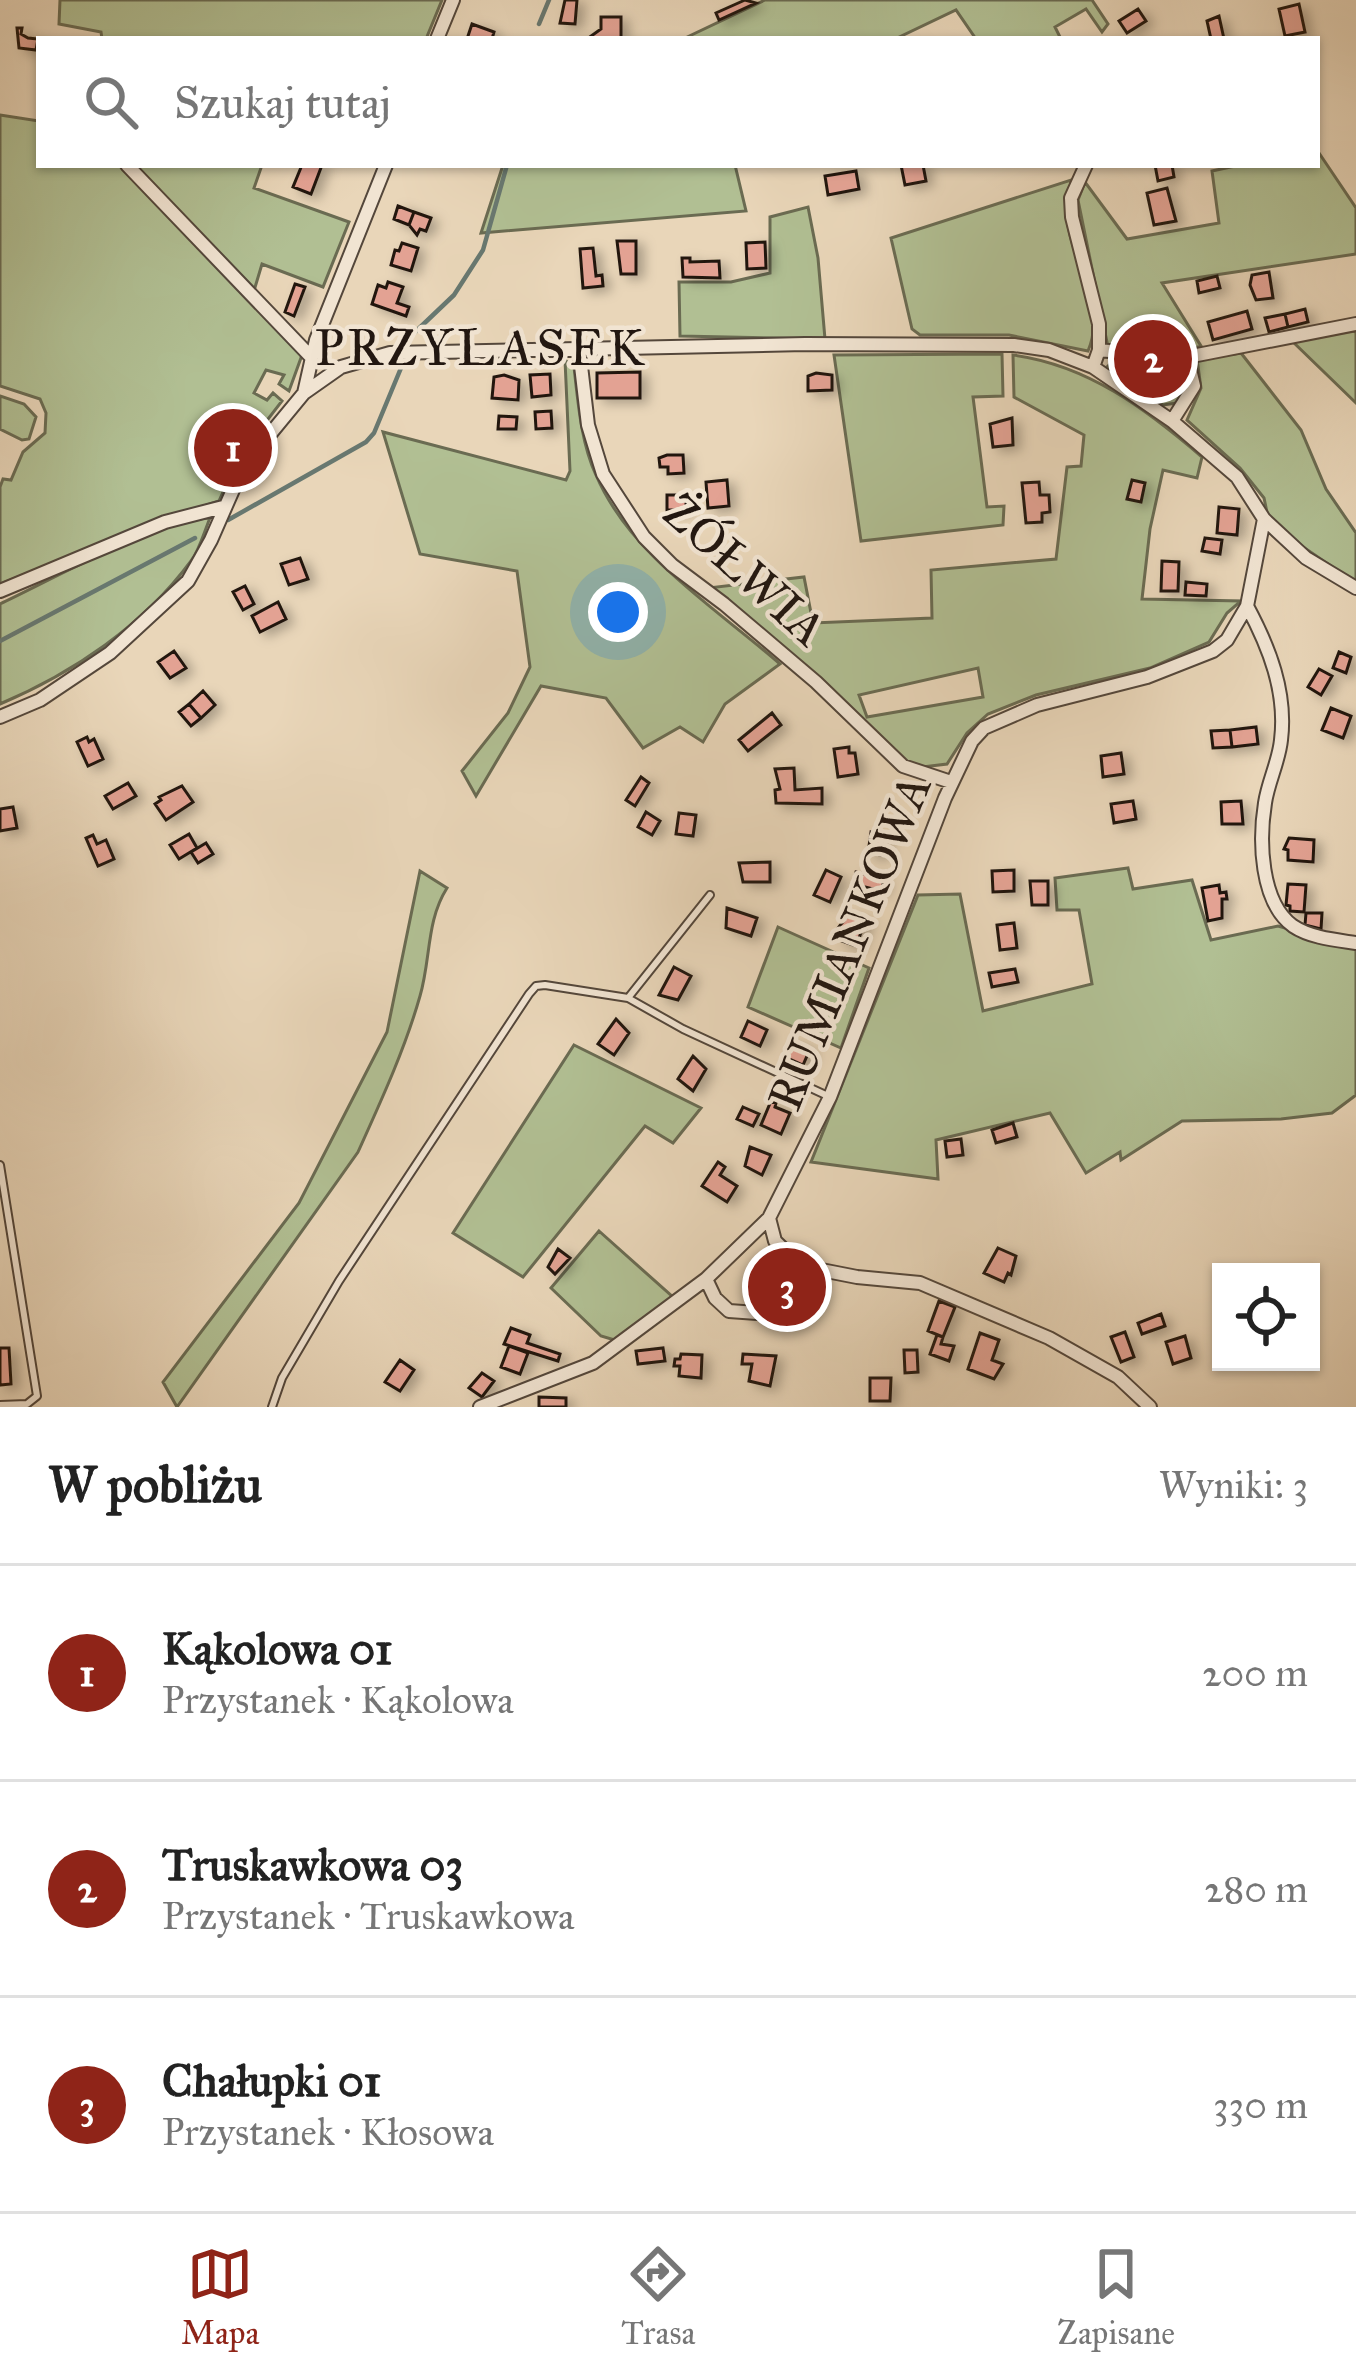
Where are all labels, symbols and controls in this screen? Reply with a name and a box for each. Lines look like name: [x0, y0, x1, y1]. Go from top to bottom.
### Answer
search box: [36, 36, 1320, 168]
icon: search: [78, 69, 144, 135]
text: Szukaj tutaj: [174, 75, 391, 130]
pin: 2: [1114, 314, 1192, 404]
district label: PRZYLASEK: [315, 317, 647, 379]
pin: 1: [194, 403, 272, 493]
street label: ŻÓŁWIA: [651, 481, 839, 658]
your location: [588, 582, 648, 642]
street label: RUMIANKOWA: [755, 765, 943, 1119]
pin: 3: [748, 1242, 826, 1332]
map controls: [1212, 1263, 1320, 1371]
button: locate: [1212, 1263, 1320, 1371]
text: W pobliżu: [48, 1454, 262, 1516]
text: Wyniki: 3: [1159, 1461, 1308, 1509]
text: Kąkolowa 01: [162, 1621, 393, 1676]
text: 1: [79, 1649, 95, 1697]
text: 200 m: [1202, 1649, 1308, 1697]
text: Przystanek · Kąkolowa: [162, 1676, 514, 1724]
text: Truskawkowa 03: [162, 1837, 463, 1892]
text: 2: [77, 1865, 97, 1913]
text: 280 m: [1204, 1865, 1308, 1913]
text: Przystanek · Truskawkowa: [162, 1892, 575, 1940]
text: Chałupki 01: [162, 2053, 381, 2108]
text: 3: [79, 2081, 95, 2129]
text: 330 m: [1213, 2081, 1308, 2129]
text: Przystanek · Kłosowa: [162, 2108, 494, 2156]
tab: Mapa: [181, 2241, 259, 2353]
tab: Trasa: [621, 2241, 695, 2353]
tab: Zapisane: [1057, 2241, 1175, 2353]

